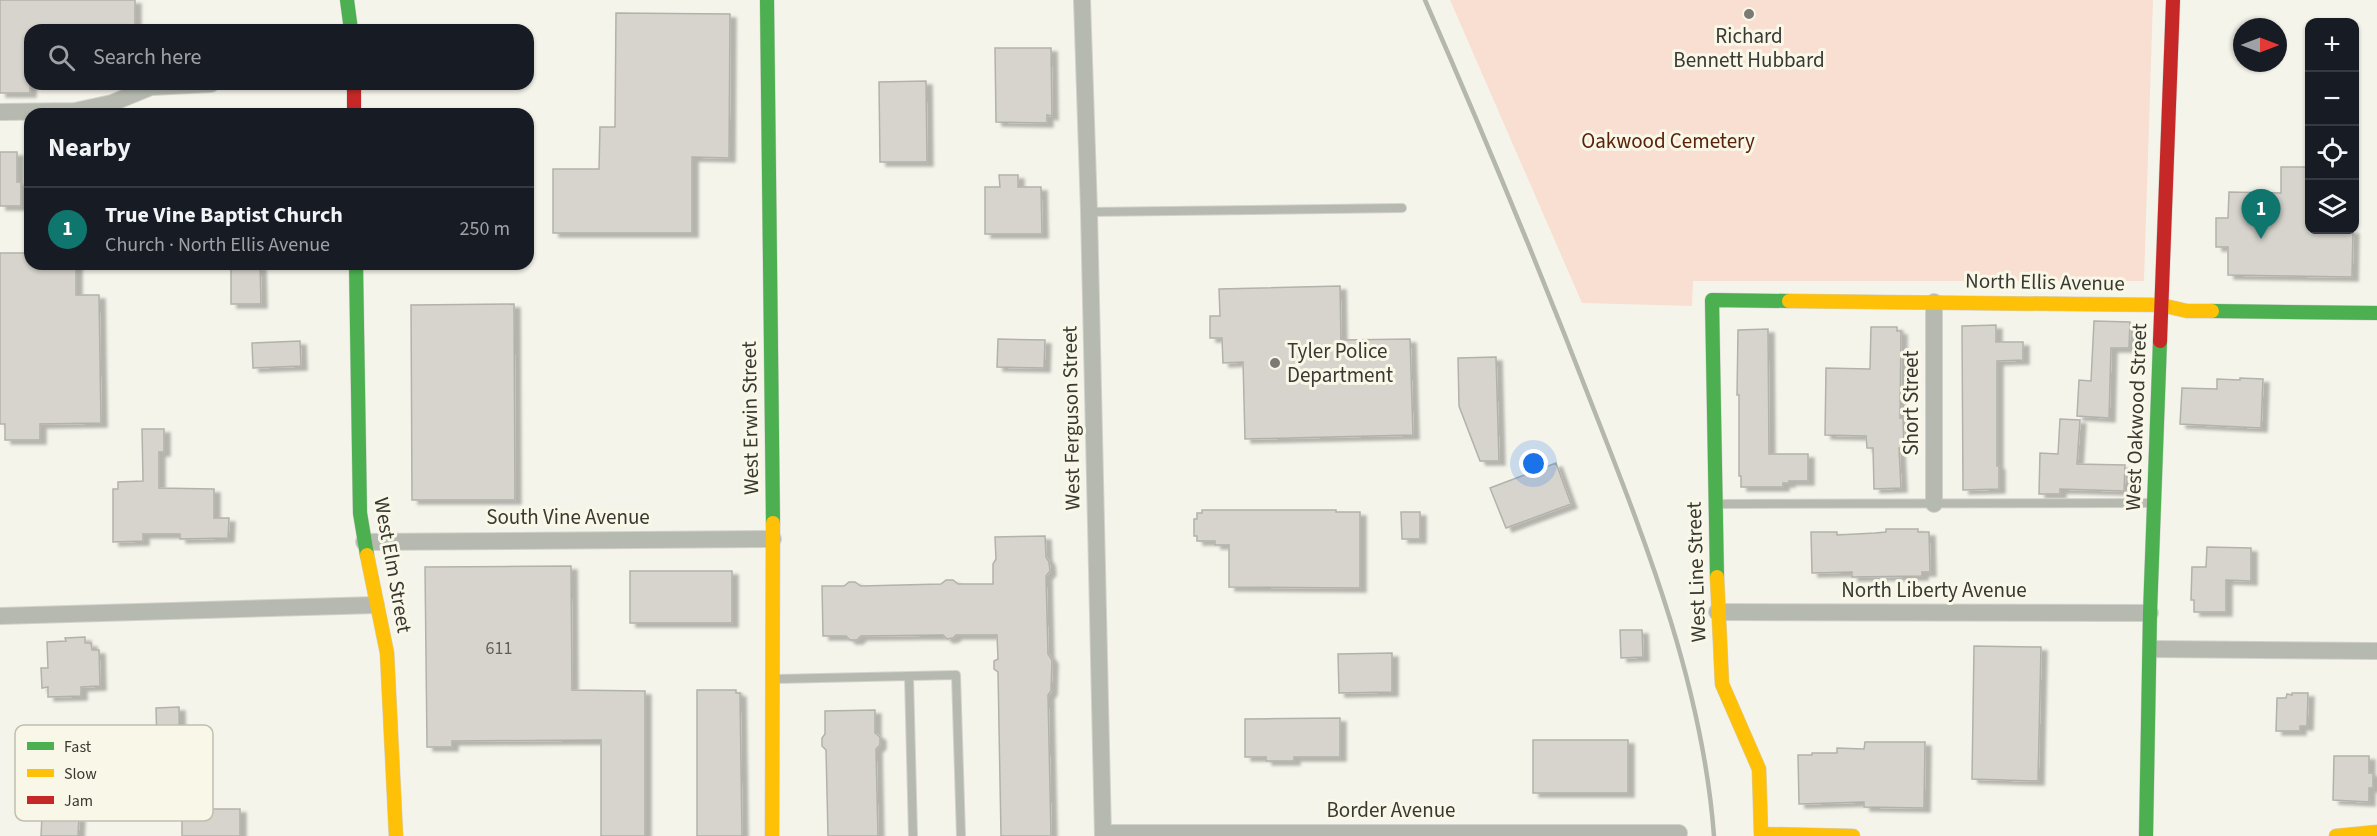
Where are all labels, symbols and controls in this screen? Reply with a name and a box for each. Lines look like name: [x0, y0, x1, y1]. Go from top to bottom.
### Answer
marker: Richard Bennett Hubbard: [1742, 7, 1756, 21]
north arrow: [2233, 18, 2287, 72]
map controls: [2305, 18, 2359, 234]
button: +: [2305, 18, 2359, 72]
place label: Richard Bennett Hubbard: [1673, 21, 1825, 75]
search box: [24, 24, 534, 90]
icon: search: [45, 41, 78, 74]
text: Search here: [93, 41, 201, 73]
button: −: [2305, 72, 2359, 126]
park label: Oakwood Cemetery: [1581, 126, 1755, 156]
button: locate: [2305, 126, 2359, 180]
text: Nearby: [48, 129, 131, 166]
button: layers: [2305, 180, 2359, 234]
pin: 1: [2242, 190, 2280, 239]
text: True Vine Baptist Church: [105, 199, 343, 231]
text: 1: [62, 215, 73, 243]
text: 250 m: [460, 215, 510, 243]
text: Church · North Ellis Avenue: [105, 231, 330, 259]
street label: North Ellis Avenue: [1965, 266, 2125, 298]
street label: West Oakwood Street: [2118, 323, 2154, 511]
street label: West Ferguson Street: [1054, 325, 1088, 511]
place label: Tyler Police Department: [1287, 336, 1393, 390]
street label: West Erwin Street: [734, 341, 766, 495]
street label: Short Street: [1896, 350, 1926, 456]
marker: Tyler Police Department: [1268, 356, 1282, 370]
your location: [1519, 449, 1548, 478]
street label: West Elm Street: [366, 495, 420, 635]
street label: West Line Street: [1679, 501, 1713, 643]
street label: South Vine Avenue: [486, 502, 650, 532]
street label: North Liberty Avenue: [1841, 575, 2027, 605]
house number: 611: [486, 636, 512, 661]
legend: [15, 725, 213, 821]
text: Fast: [64, 736, 92, 758]
text: Slow: [64, 763, 97, 785]
text: Jam: [64, 790, 93, 812]
street label: Border Avenue: [1326, 795, 1456, 825]

